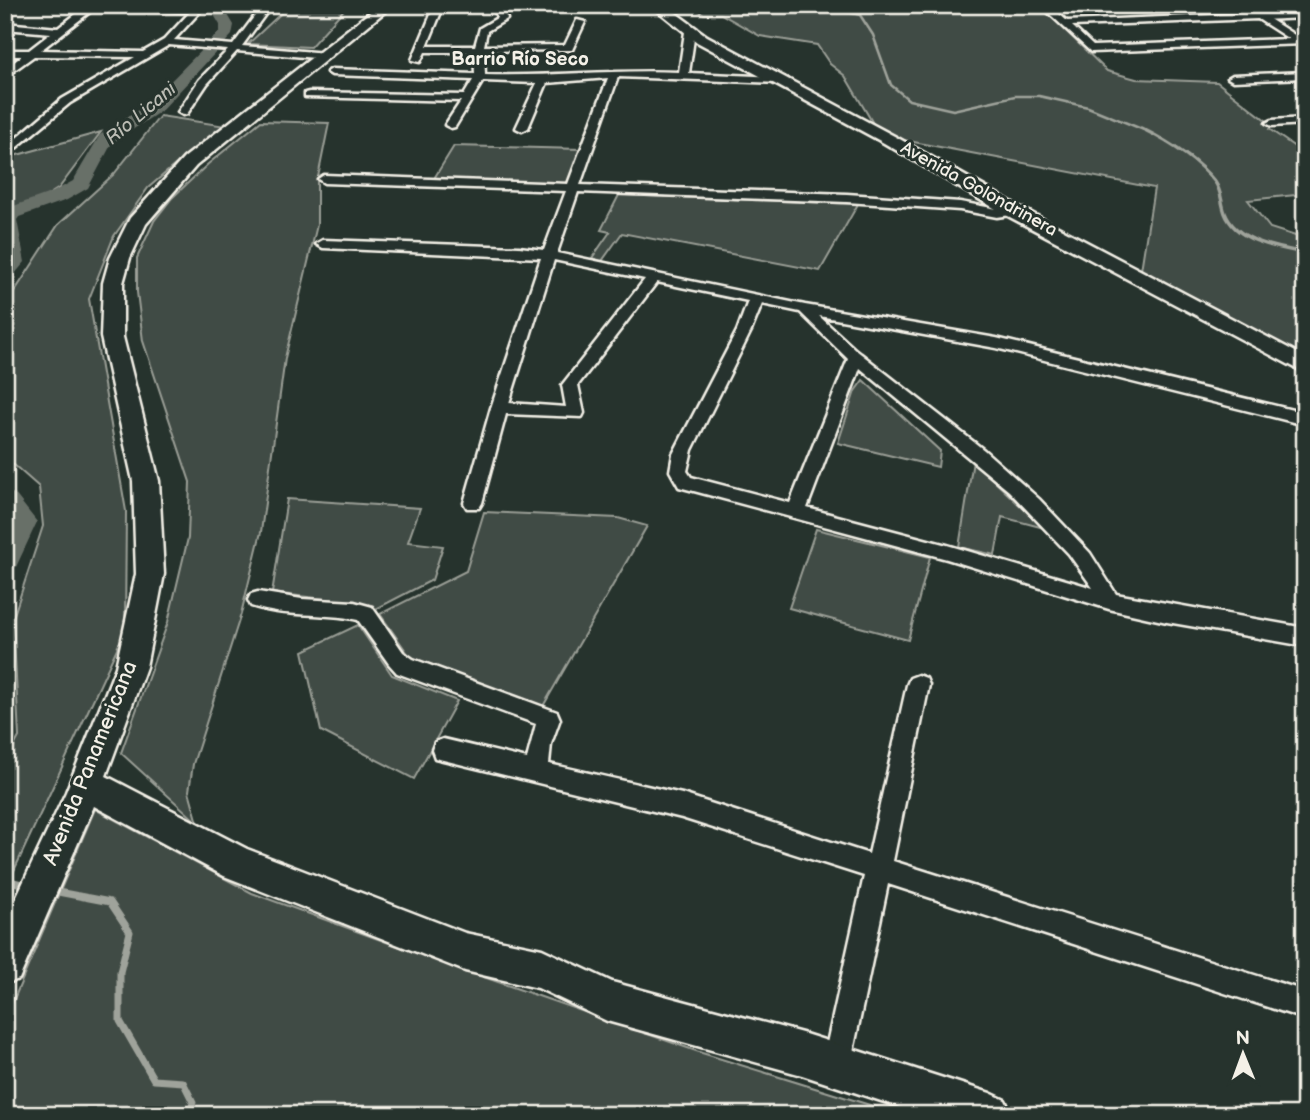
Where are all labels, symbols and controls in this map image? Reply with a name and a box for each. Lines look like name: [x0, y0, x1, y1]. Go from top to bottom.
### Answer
district label: Barrio Río Seco: [451, 48, 589, 71]
water label: Río Licani: [101, 77, 181, 150]
street label: Avenida Golondrinera: [897, 137, 1061, 241]
street label: Avenida Panamericana: [38, 657, 142, 869]
north arrow: [1208, 1018, 1278, 1088]
text: N: [1235, 1027, 1250, 1050]

